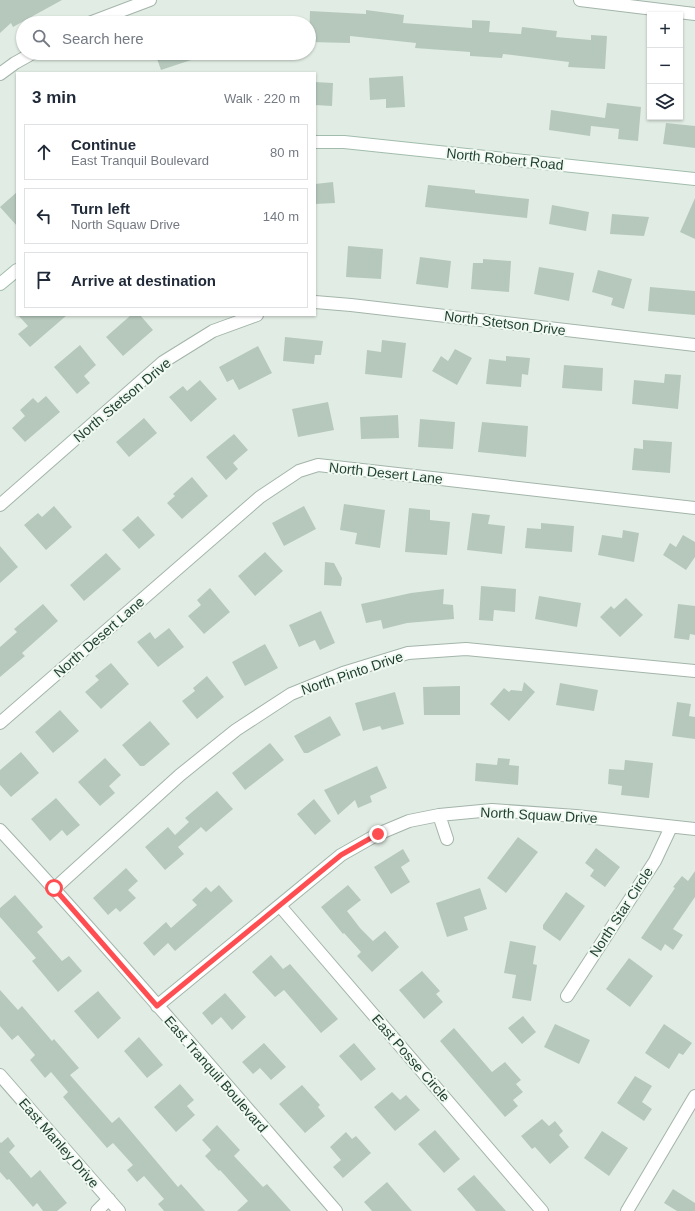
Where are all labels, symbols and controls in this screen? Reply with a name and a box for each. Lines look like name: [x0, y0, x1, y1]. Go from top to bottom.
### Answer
map controls: [647, 12, 683, 120]
button: +: [647, 12, 683, 48]
search box: [16, 16, 316, 60]
icon: search: [30, 27, 52, 49]
text: Search here: [62, 30, 144, 47]
button: −: [647, 48, 683, 84]
button: layers: [647, 84, 683, 120]
text: 3 min: [32, 88, 76, 107]
text: Walk · 220 m: [224, 91, 300, 106]
text: Continue: [71, 136, 136, 153]
icon: ahead: [33, 141, 55, 163]
text: 80 m: [270, 145, 299, 160]
street label: North Robert Road: [446, 145, 564, 173]
text: East Tranquil Boulevard: [71, 153, 209, 168]
text: Turn left: [71, 200, 130, 217]
icon: left: [33, 205, 55, 227]
text: 140 m: [263, 209, 299, 224]
text: North Squaw Drive: [71, 217, 180, 232]
icon: arrive: [33, 269, 55, 291]
text: Arrive at destination: [71, 272, 216, 289]
street label: North Stetson Drive: [443, 308, 567, 338]
street label: North Stetson Drive: [70, 354, 174, 445]
street label: North Desert Lane: [328, 459, 444, 487]
street label: North Desert Lane: [51, 593, 148, 681]
street label: North Pinto Drive: [299, 648, 405, 698]
street label: North Squaw Drive: [480, 804, 598, 826]
route end: [369, 825, 387, 843]
street label: North Star Circle: [586, 864, 656, 960]
route start: [45, 879, 63, 897]
street label: East Posse Circle: [369, 1011, 453, 1105]
street label: East Tranquil Boulevard: [161, 1013, 271, 1135]
street label: East Manley Drive: [16, 1095, 102, 1191]

